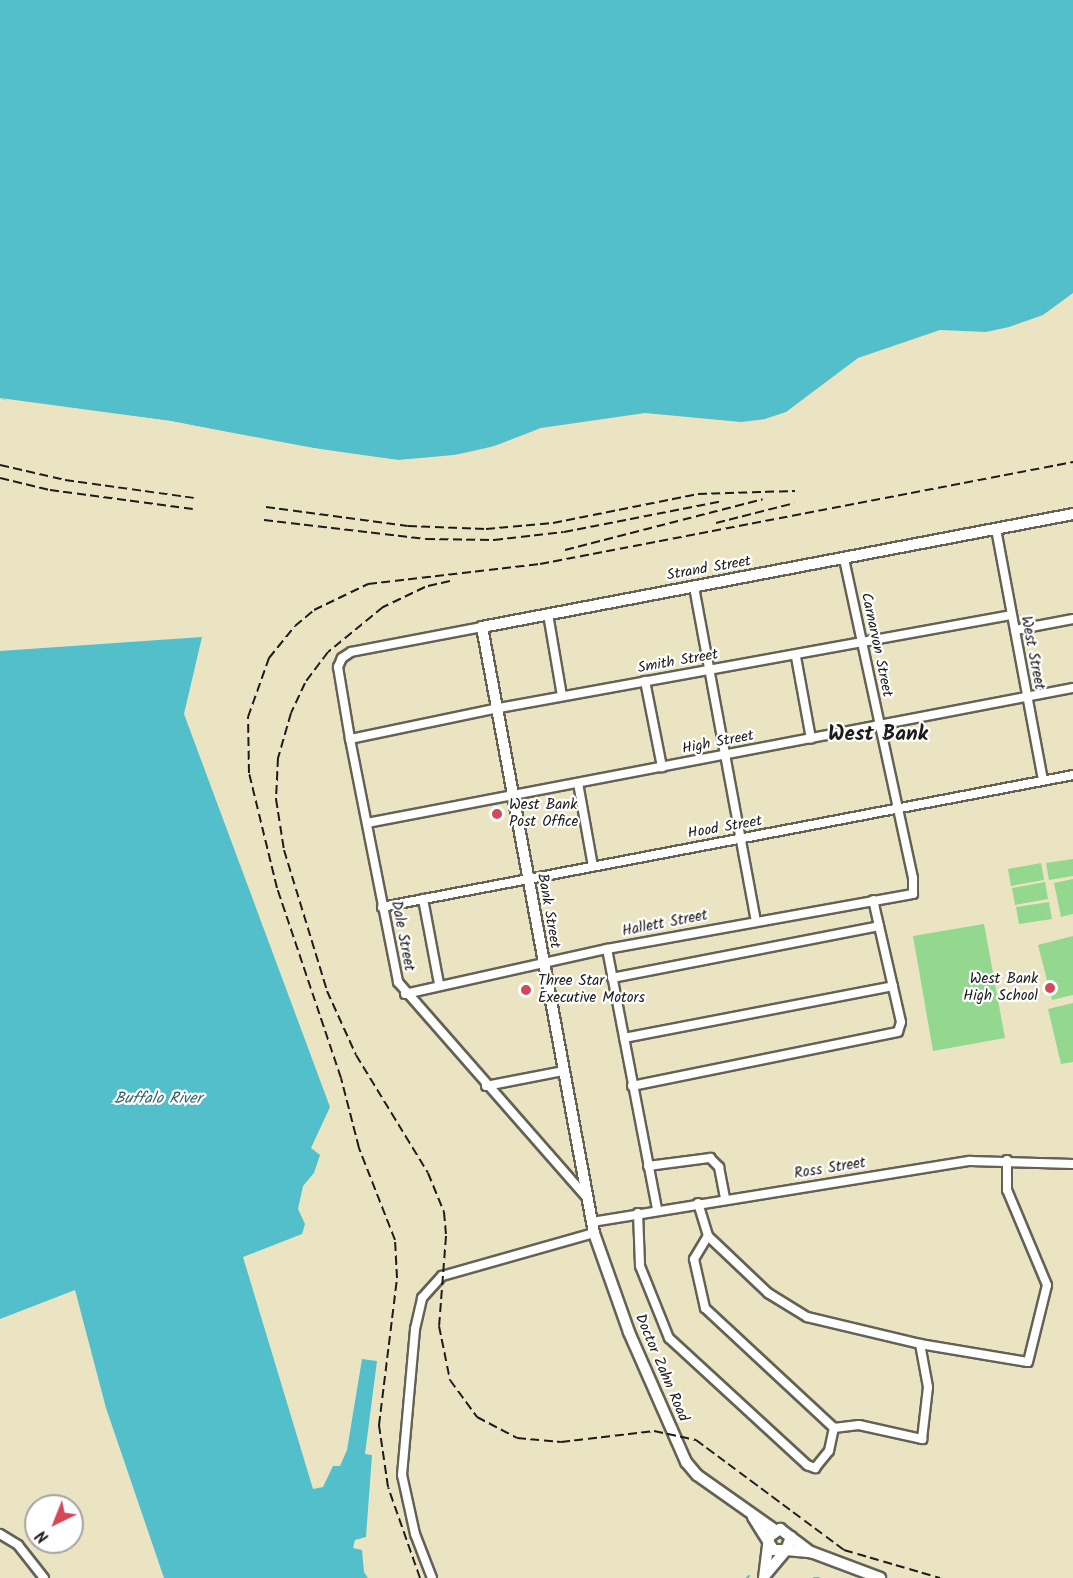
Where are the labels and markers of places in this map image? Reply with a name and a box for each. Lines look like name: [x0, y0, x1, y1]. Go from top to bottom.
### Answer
place label: West Bank Post Office: [509, 796, 578, 831]
marker: West Bank Post Office: [490, 807, 504, 821]
place label: West Bank High School: [963, 970, 1038, 1005]
place label: Three Star Executive Motors: [538, 972, 645, 1007]
marker: West Bank High School: [1043, 981, 1057, 995]
marker: Three Star Executive Motors: [519, 983, 533, 997]

